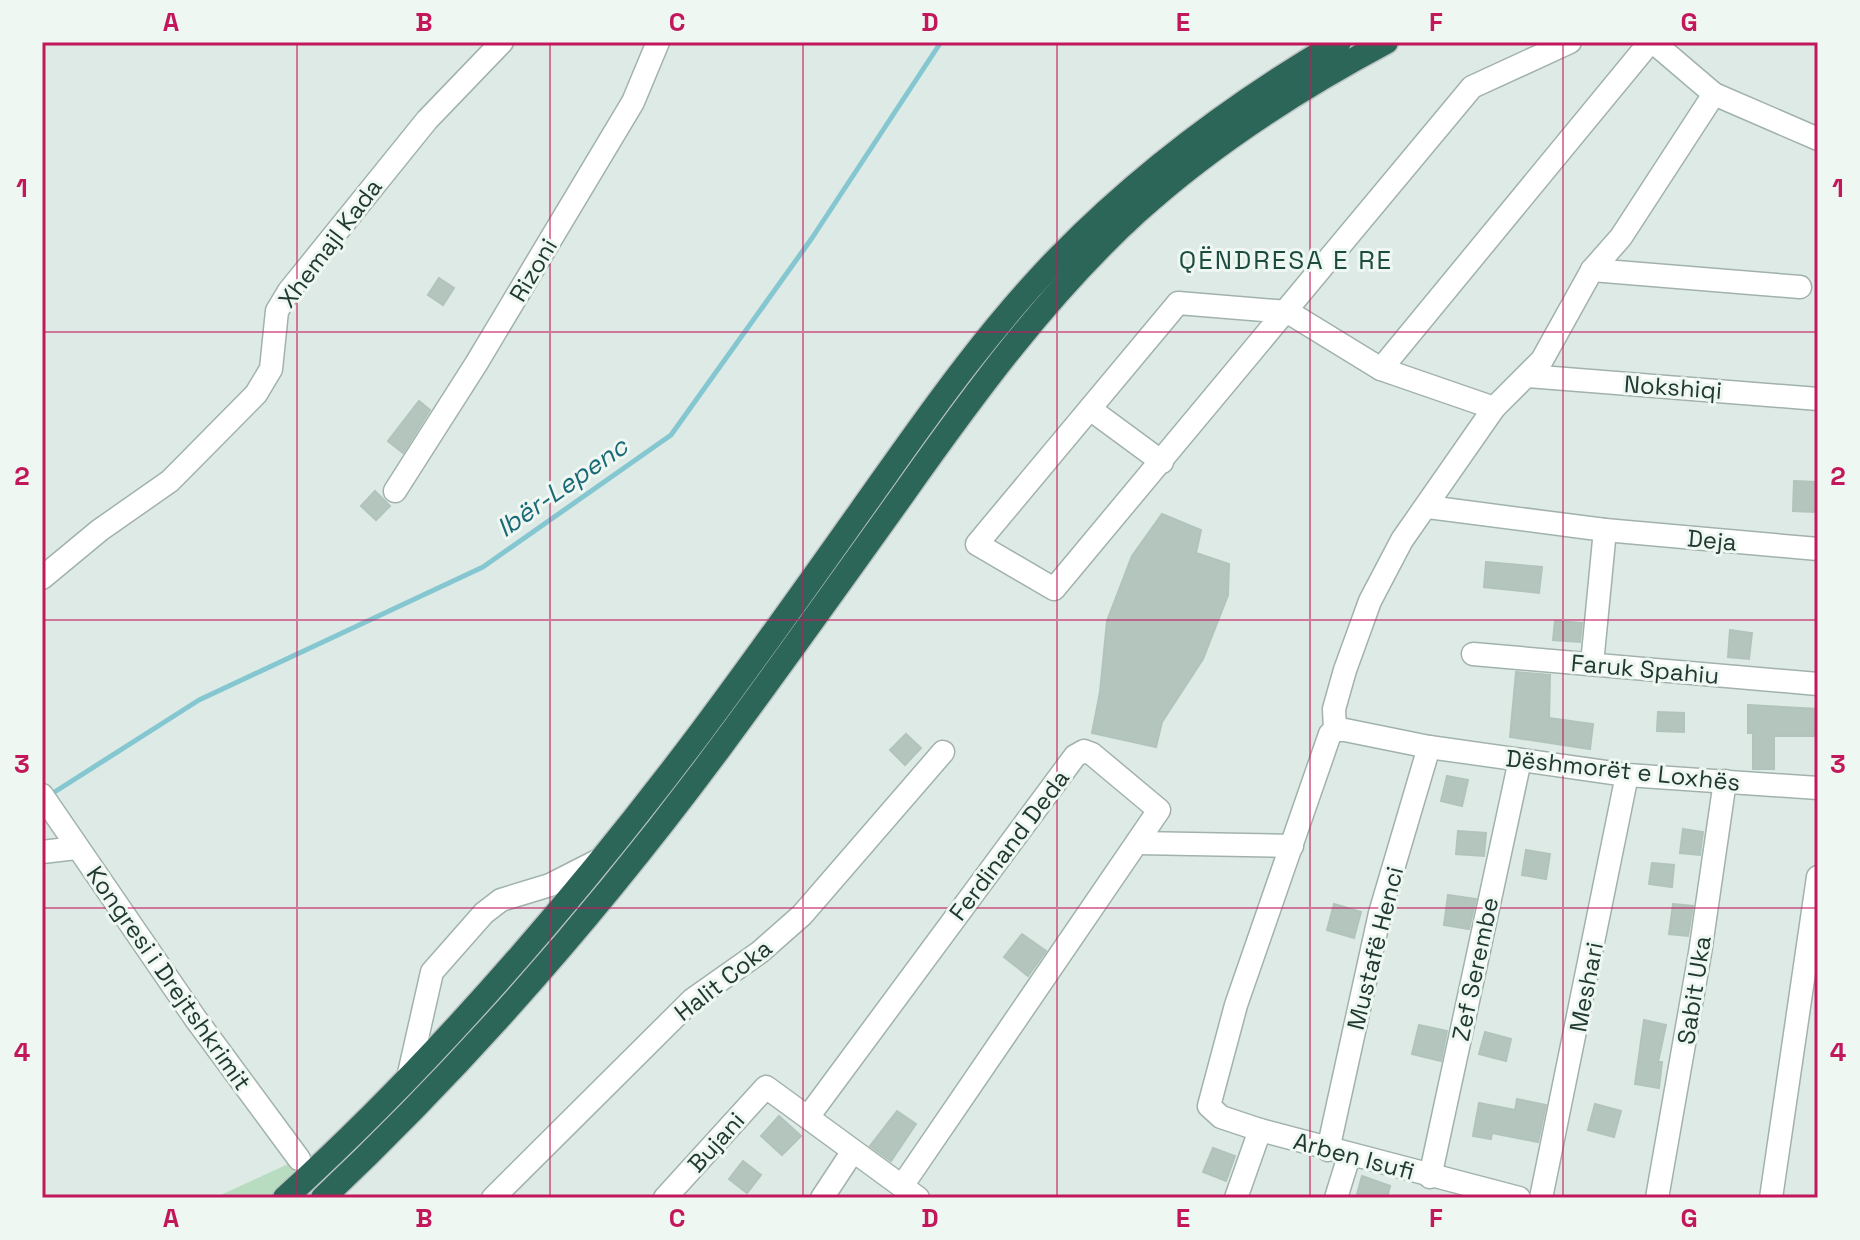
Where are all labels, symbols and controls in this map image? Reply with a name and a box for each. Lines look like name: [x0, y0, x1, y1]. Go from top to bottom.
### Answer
text: A: [163, 5, 180, 39]
text: B: [415, 5, 433, 39]
text: C: [669, 5, 685, 39]
text: D: [921, 5, 939, 39]
text: E: [1176, 5, 1190, 39]
text: F: [1429, 5, 1443, 39]
text: G: [1680, 5, 1698, 39]
text: 1: [16, 171, 28, 205]
text: 1: [1832, 171, 1844, 205]
street label: Xhemajl Kada: [271, 172, 389, 314]
street label: Rizoni: [502, 233, 564, 307]
district label: QËNDRESA E RE: [1179, 243, 1393, 277]
street label: Nokshiqi: [1623, 368, 1723, 406]
water label: Ibër-Lepenc: [490, 428, 635, 545]
text: 2: [14, 459, 30, 493]
text: 2: [1830, 459, 1846, 493]
street label: Deja: [1686, 522, 1738, 558]
street label: Faruk Spahiu: [1570, 647, 1720, 691]
street label: Dëshmorët e Loxhës: [1504, 742, 1742, 798]
text: 3: [14, 747, 30, 781]
text: 3: [1830, 747, 1846, 781]
street label: Ferdinand Deda: [942, 763, 1076, 927]
street label: Kongresi i Drejtshkrimit: [80, 860, 258, 1096]
street label: Mustafë Henci: [1340, 863, 1410, 1033]
street label: Zef Serembe: [1445, 894, 1505, 1044]
street label: Halit Coka: [668, 932, 778, 1028]
street label: Sabit Uka: [1670, 933, 1718, 1046]
street label: Meshari: [1562, 939, 1610, 1035]
text: 4: [14, 1035, 30, 1069]
text: 4: [1830, 1035, 1846, 1069]
street label: Bujani: [681, 1105, 751, 1179]
street label: Arben Isufi: [1290, 1125, 1418, 1187]
text: A: [163, 1201, 180, 1235]
text: B: [415, 1201, 433, 1235]
text: C: [669, 1201, 685, 1235]
text: D: [921, 1201, 939, 1235]
text: E: [1176, 1201, 1190, 1235]
text: F: [1429, 1201, 1443, 1235]
text: G: [1680, 1201, 1698, 1235]

